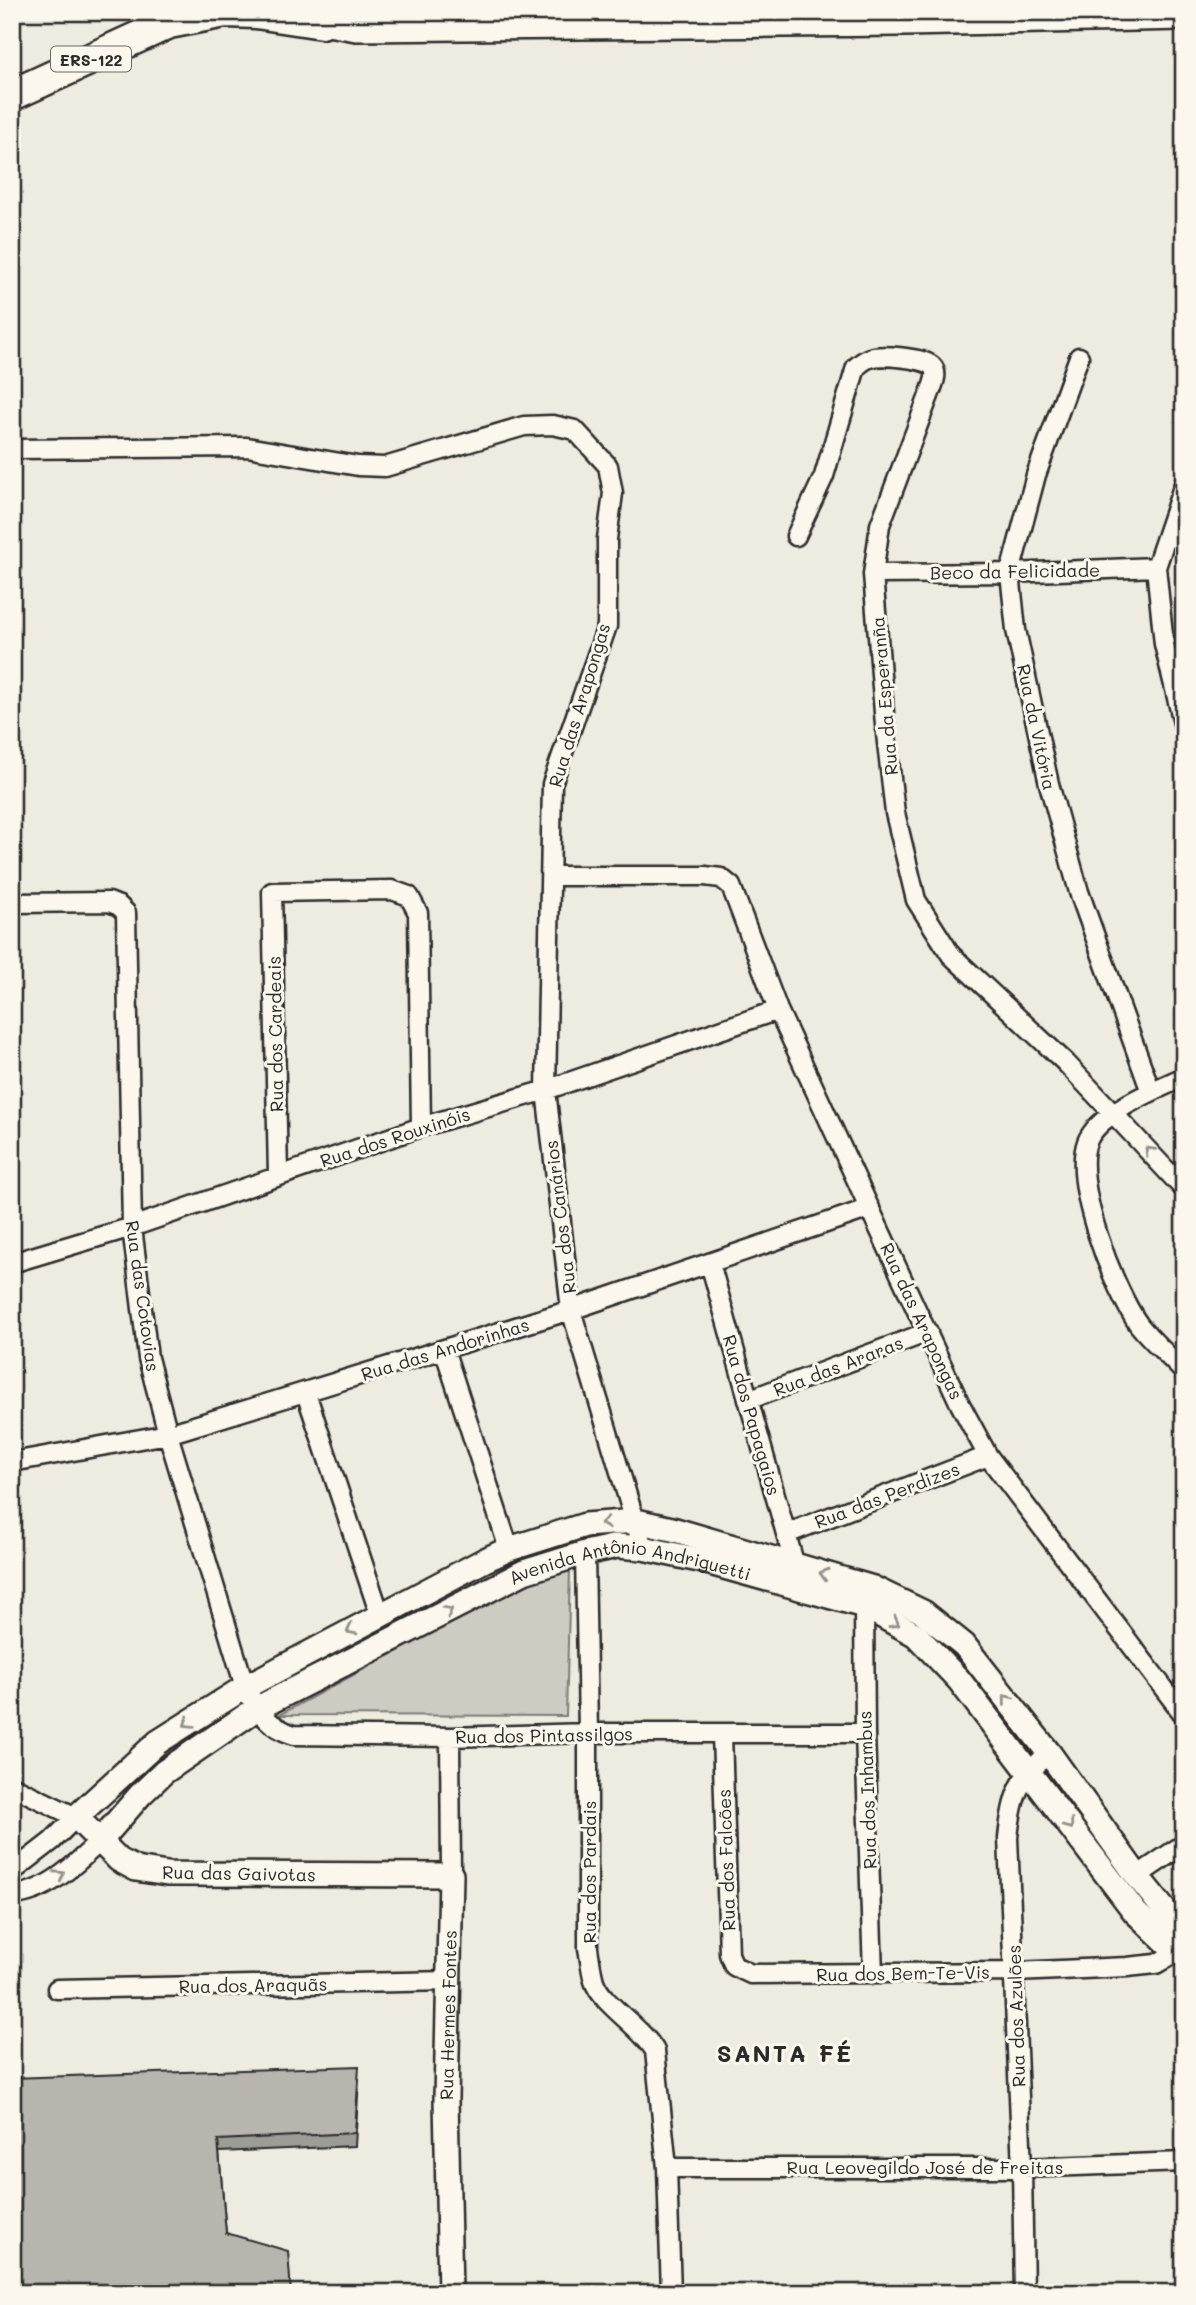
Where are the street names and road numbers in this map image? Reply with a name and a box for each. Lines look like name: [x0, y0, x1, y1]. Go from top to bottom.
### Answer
road number: ERS-122: [51, 46, 131, 72]
street label: Beco da Felicidade: [930, 558, 1100, 584]
street label: Rua da Esperanña: [865, 616, 903, 776]
street label: Rua das Arapongas: [543, 620, 615, 790]
street label: Rua da Vitória: [1012, 662, 1062, 792]
street label: Rua dos Cardeais: [262, 956, 288, 1112]
street label: Rua dos Rouxinóis: [317, 1101, 473, 1173]
street label: Rua dos Canários: [539, 1139, 581, 1295]
street label: Rua das Cotovias: [120, 1219, 166, 1373]
street label: Rua das Arapongas: [875, 1239, 969, 1403]
street label: Rua das Andorinhas: [358, 1312, 532, 1386]
street label: Rua das Araras: [770, 1330, 906, 1402]
street label: Rua dos Papagaios: [718, 1332, 786, 1498]
street label: Rua das Perdizes: [811, 1456, 963, 1534]
street label: Avenida Antônio Andriguetti: [505, 1567, 755, 1593]
street label: Rua dos Inhambus: [852, 1710, 882, 1870]
street label: Rua dos Pintassilgos: [455, 1721, 633, 1749]
street label: Rua dos Falcões: [712, 1789, 740, 1931]
street label: Rua dos Pardais: [577, 1800, 601, 1944]
street label: Rua das Gaivotas: [162, 1860, 316, 1886]
street label: Rua Hermes Fontes: [434, 1930, 462, 2100]
street label: Rua dos Azulões: [1002, 1944, 1030, 2088]
street label: Rua dos Bem-Te-Vis: [816, 1959, 990, 1987]
street label: Rua dos Araquãs: [178, 1972, 328, 1998]
street label: Rua Leovegildo José de Freitas: [787, 2155, 1063, 2179]

